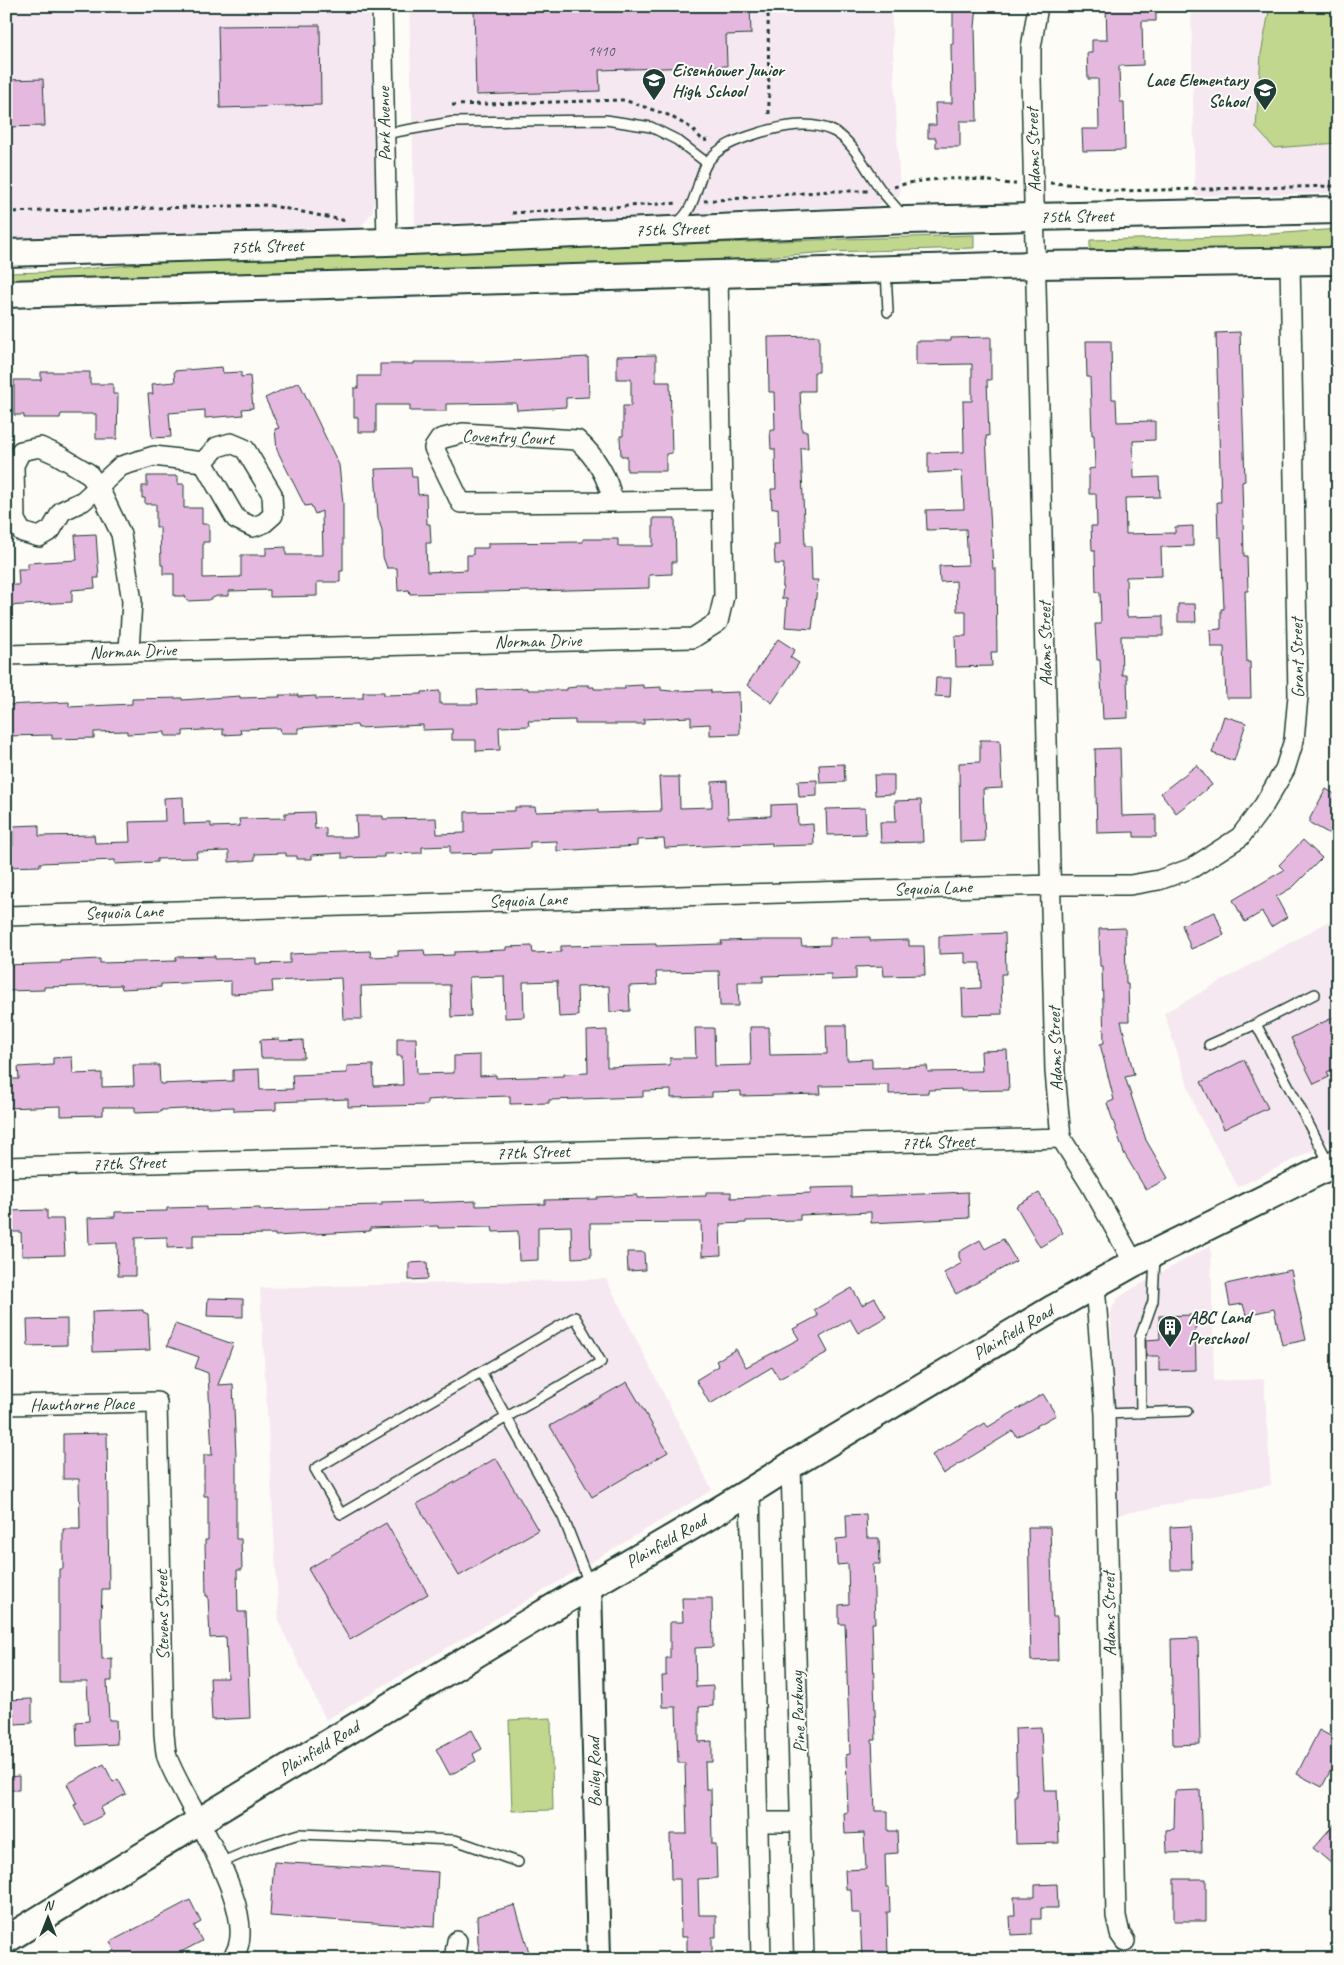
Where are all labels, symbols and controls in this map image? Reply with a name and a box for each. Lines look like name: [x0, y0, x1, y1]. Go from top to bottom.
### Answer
house number: 1410: [587, 42, 616, 61]
place label: Eisenhower Junior High School: [672, 59, 786, 102]
school or university icon: Eisenhower Junior High School: [641, 67, 667, 101]
place label: Lace Elementary School: [1146, 69, 1252, 112]
school or university icon: Lace Elementary School: [1252, 77, 1278, 111]
street label: Park Avenue: [372, 85, 396, 161]
street label: Adams Street: [1020, 104, 1045, 193]
street label: 75th Street: [1040, 204, 1116, 228]
street label: 75th Street: [635, 217, 711, 241]
street label: 75th Street: [230, 234, 306, 258]
street label: Coventry Court: [462, 424, 556, 450]
street label: Adams Street: [1033, 598, 1057, 687]
street label: Grant Street: [1285, 615, 1309, 698]
street label: Norman Drive: [495, 629, 583, 653]
street label: Norman Drive: [89, 638, 178, 664]
street label: Sequoia Lane: [894, 876, 973, 900]
street label: Sequoia Lane: [489, 888, 568, 912]
street label: Sequoia Lane: [85, 900, 164, 924]
street label: Adams Street: [1042, 1003, 1067, 1092]
street label: 77th Street: [901, 1130, 977, 1154]
street label: 77th Street: [496, 1140, 572, 1164]
street label: 77th Street: [92, 1151, 168, 1175]
street label: Plainfield Road: [969, 1298, 1060, 1365]
place label: ABC Land Preschool: [1188, 1306, 1254, 1349]
building icon: ABC Land Preschool: [1157, 1314, 1183, 1348]
street label: Hawthorne Place: [30, 1392, 135, 1416]
street label: Plainfield Road: [622, 1508, 713, 1573]
street label: Stevens Street: [150, 1568, 174, 1660]
street label: Adams Street: [1097, 1568, 1121, 1657]
street label: Pine Parkway: [786, 1669, 810, 1753]
street label: Plainfield Road: [275, 1714, 366, 1781]
street label: Bailey Road: [582, 1734, 606, 1807]
north arrow: [22, 1892, 72, 1942]
text: N: [44, 1897, 55, 1914]

